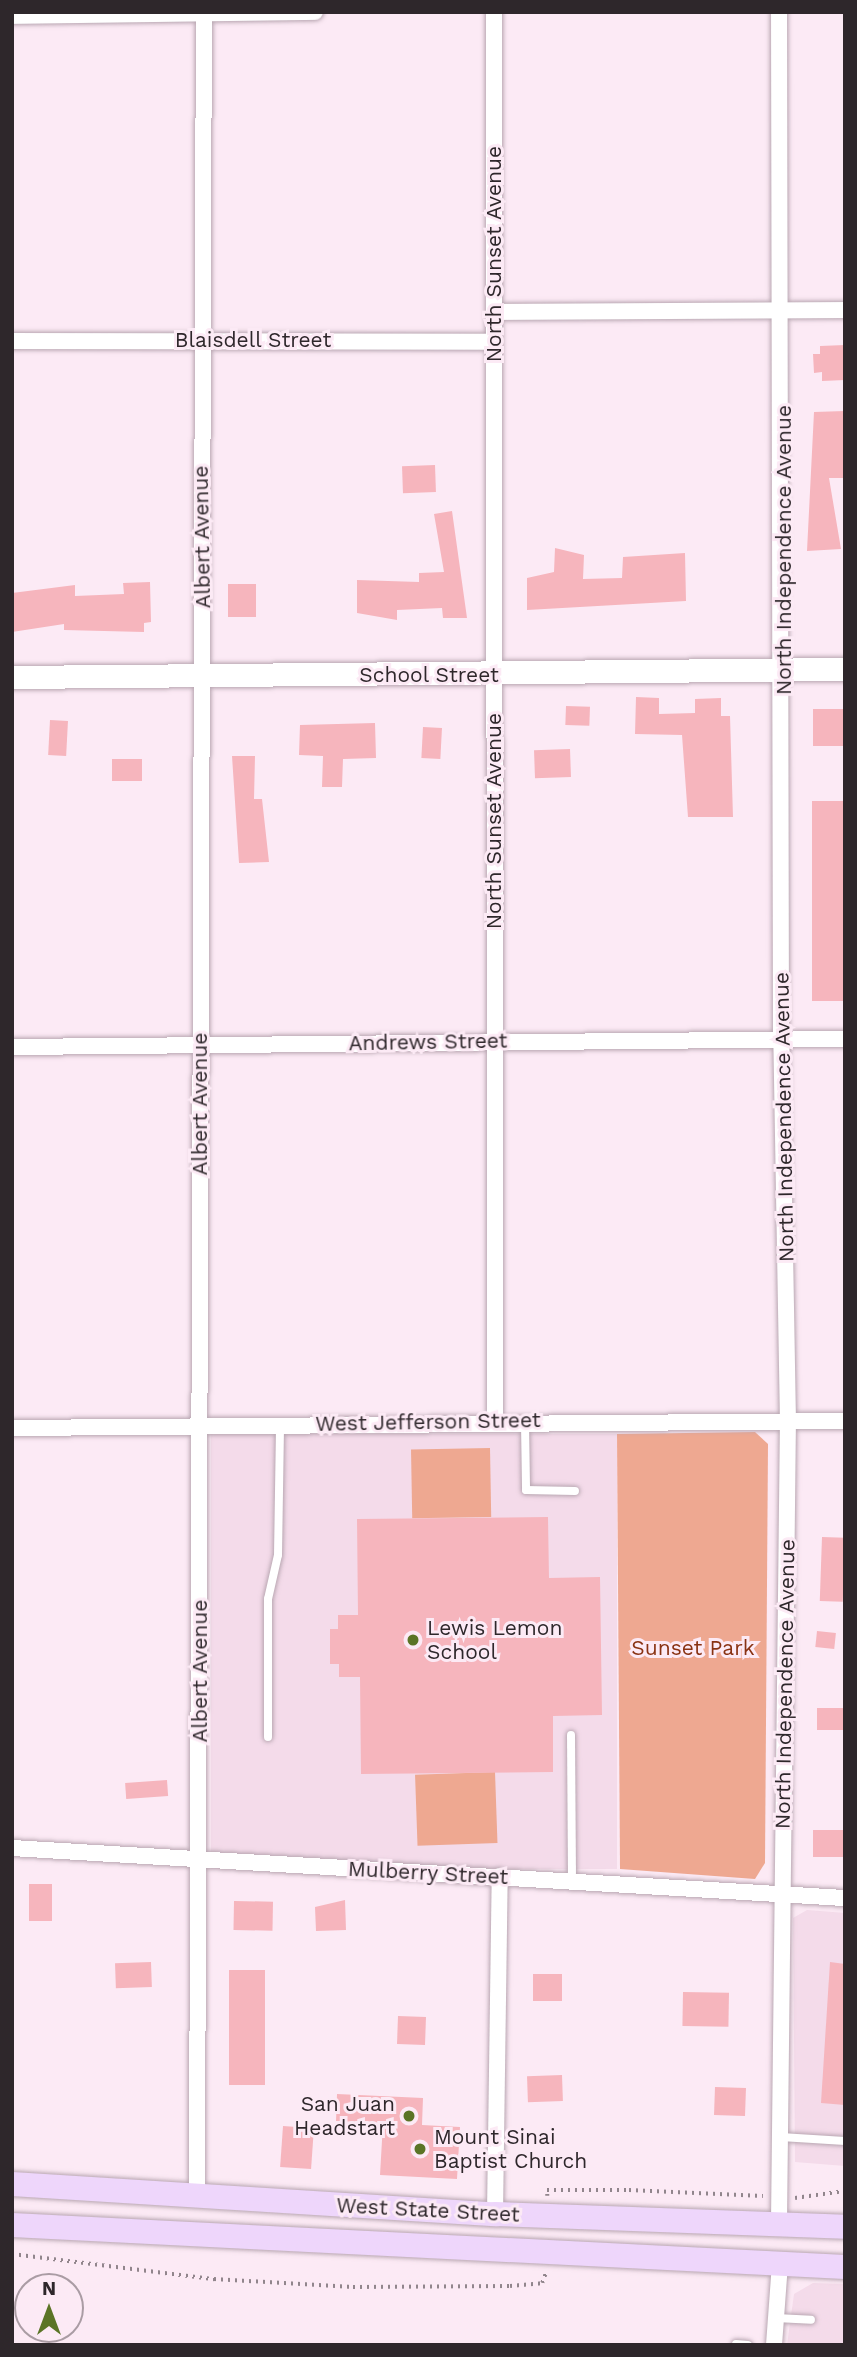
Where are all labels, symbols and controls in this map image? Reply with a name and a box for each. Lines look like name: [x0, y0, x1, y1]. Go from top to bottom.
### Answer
street label: North Sunset Avenue: [481, 145, 507, 363]
street label: Blaisdell Street: [174, 327, 332, 353]
street label: North Independence Avenue: [771, 404, 797, 696]
street label: Albert Avenue: [188, 465, 216, 609]
street label: School Street: [359, 662, 499, 688]
street label: North Sunset Avenue: [481, 712, 507, 930]
street label: North Independence Avenue: [769, 971, 799, 1263]
street label: Andrews Street: [348, 1028, 508, 1056]
street label: Albert Avenue: [187, 1032, 213, 1176]
street label: West Jefferson Street: [315, 1407, 541, 1437]
street label: North Independence Avenue: [770, 1538, 800, 1830]
street label: Albert Avenue: [187, 1599, 213, 1743]
place label: Lewis Lemon School: [427, 1615, 562, 1665]
marker: Lewis Lemon School: [405, 1632, 421, 1648]
park label: Sunset Park: [631, 1635, 755, 1661]
street label: Mulberry Street: [347, 1856, 509, 1890]
place label: San Juan Headstart: [294, 2091, 395, 2141]
marker: San Juan Headstart: [401, 2108, 417, 2124]
place label: Mount Sinai Baptist Church: [434, 2124, 587, 2174]
marker: Mount Sinai Baptist Church: [412, 2141, 428, 2157]
street label: West State Street: [336, 2193, 520, 2227]
north arrow: [14, 2273, 84, 2343]
text: N: [42, 2277, 56, 2300]

